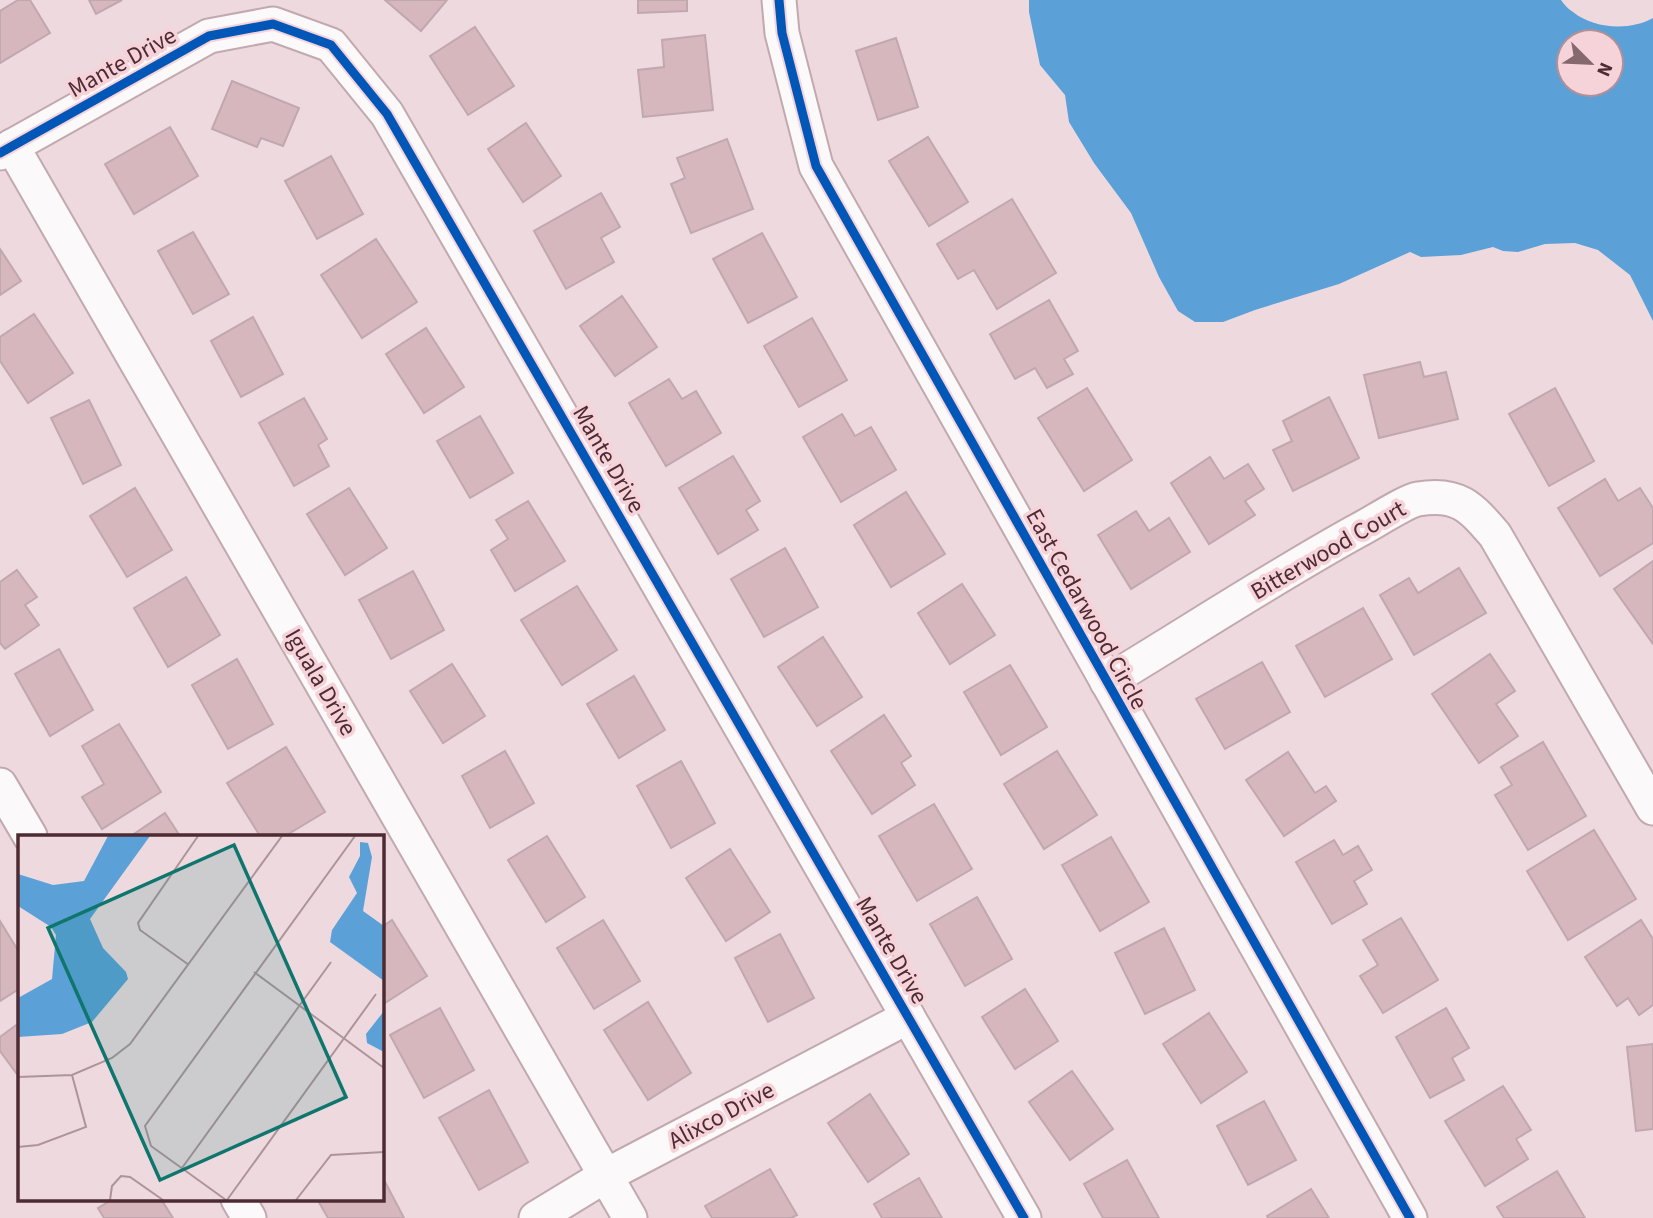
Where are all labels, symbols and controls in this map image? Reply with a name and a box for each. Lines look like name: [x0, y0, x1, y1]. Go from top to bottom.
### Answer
street label: Mante Drive: [62, 18, 183, 107]
north arrow: [1555, 28, 1625, 98]
text: N: [1589, 58, 1619, 81]
street label: Mante Drive: [564, 399, 654, 520]
street label: Bitterwood Court: [1244, 492, 1412, 609]
street label: East Cedarwood Circle: [1017, 502, 1156, 716]
street label: Iguala Drive: [276, 622, 365, 742]
inset map: [18, 835, 383, 1200]
street label: Mante Drive: [847, 890, 937, 1011]
street label: Alixco Drive: [662, 1073, 780, 1158]

